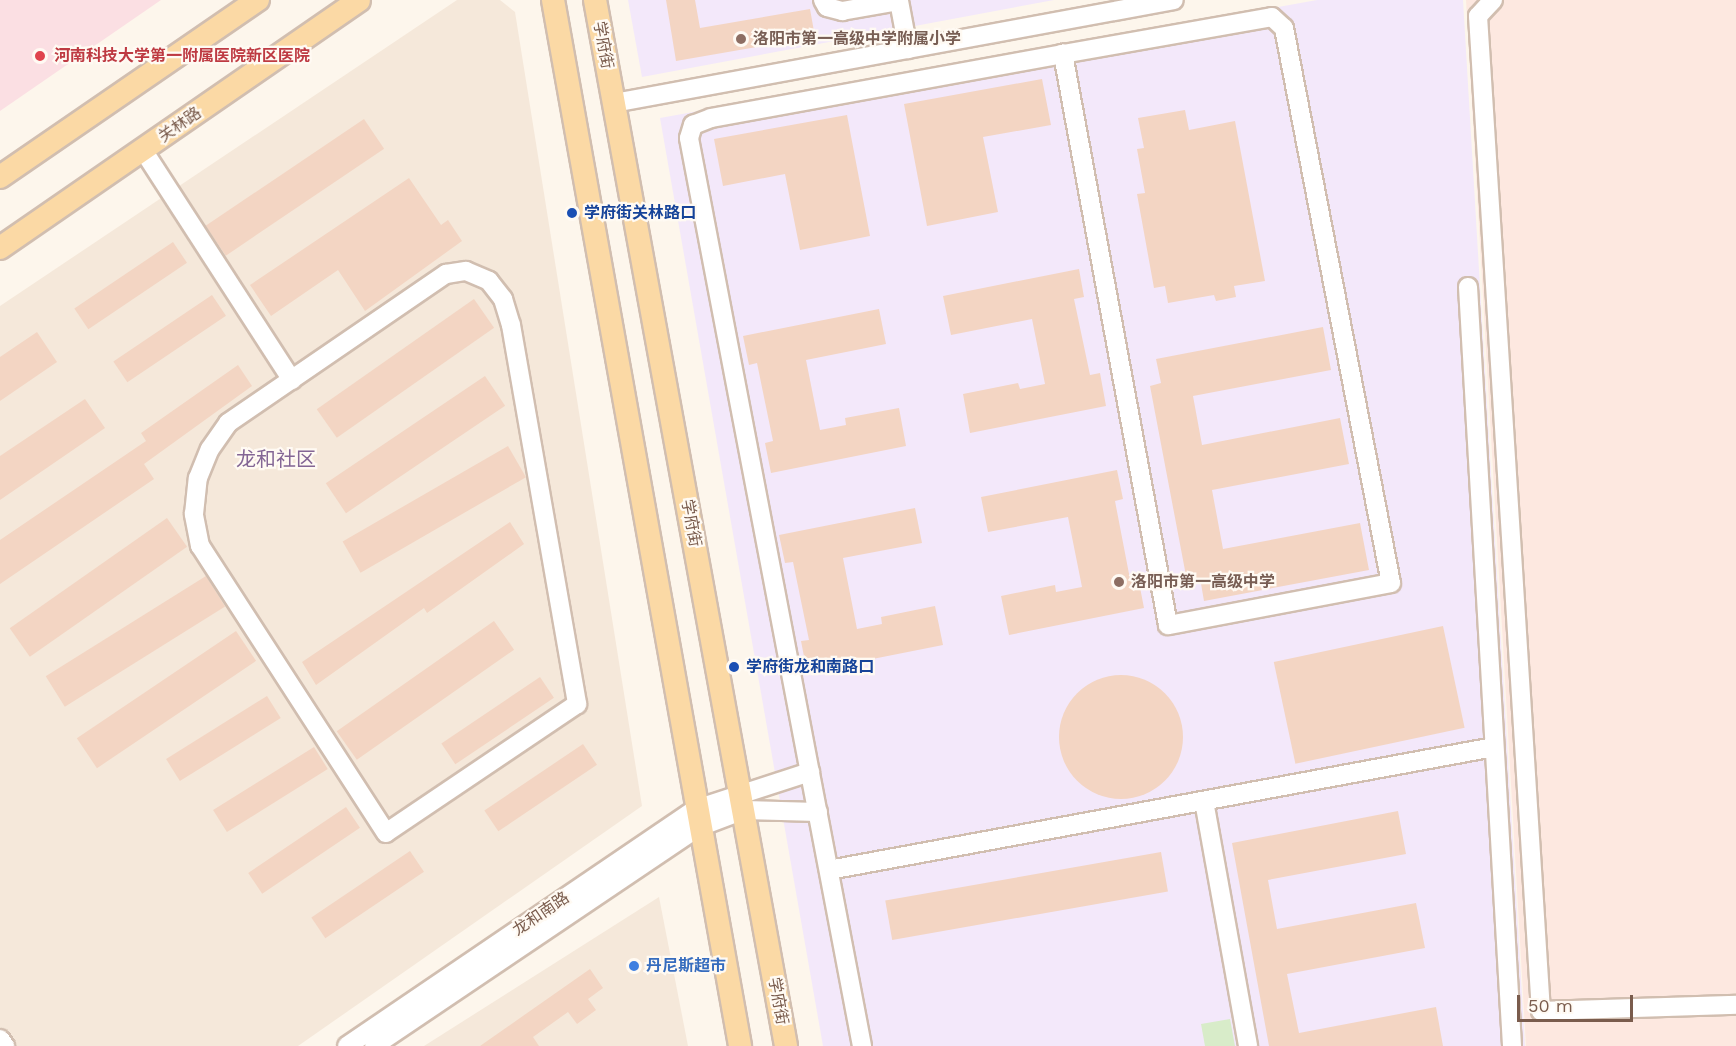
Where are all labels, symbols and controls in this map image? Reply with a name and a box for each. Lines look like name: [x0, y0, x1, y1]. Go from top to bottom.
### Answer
street label: 学府街: [589, 20, 617, 70]
place label: 洛阳市第一高级中学附属小学: [753, 29, 961, 49]
marker: 洛阳市第一高级中学附属小学: [734, 32, 748, 46]
place label: 河南科技大学第一附属医院新区医院: [54, 46, 310, 66]
marker: 河南科技大学第一附属医院新区医院: [31, 47, 49, 65]
street label: 关林路: [155, 103, 205, 147]
place label: 学府街关林路口: [584, 203, 696, 223]
marker: 学府街关林路口: [565, 206, 579, 220]
district label: 龙和社区: [236, 447, 316, 471]
street label: 学府街: [677, 498, 705, 548]
place label: 洛阳市第一高级中学: [1131, 572, 1275, 592]
marker: 洛阳市第一高级中学: [1112, 575, 1126, 589]
place label: 学府街龙和南路口: [746, 657, 874, 677]
marker: 学府街龙和南路口: [727, 660, 741, 674]
street label: 龙和南路: [509, 888, 573, 940]
place label: 丹尼斯超市: [646, 956, 726, 976]
marker: 丹尼斯超市: [627, 959, 641, 973]
street label: 学府街: [764, 976, 792, 1026]
scale bar: [1520, 983, 1636, 1021]
text: 50 m: [1528, 995, 1573, 1016]

